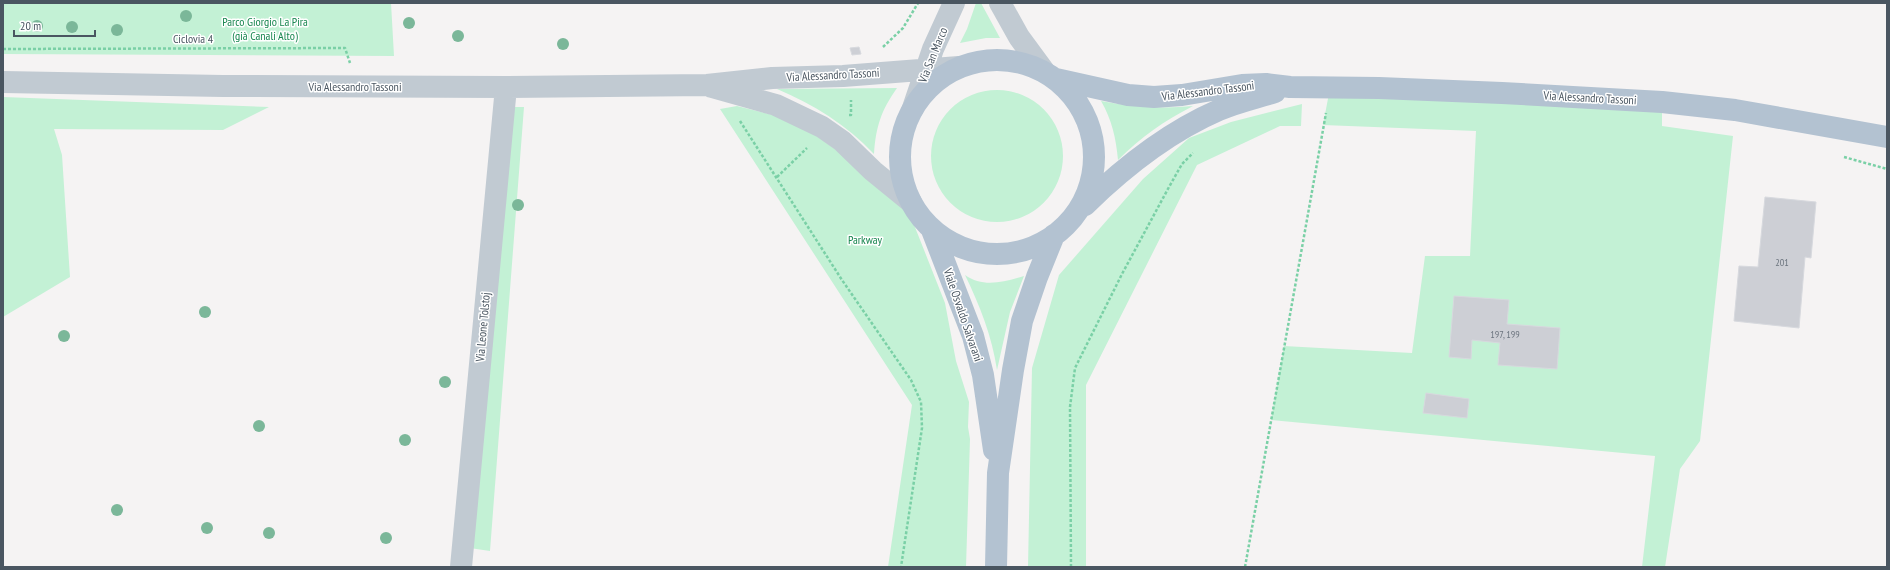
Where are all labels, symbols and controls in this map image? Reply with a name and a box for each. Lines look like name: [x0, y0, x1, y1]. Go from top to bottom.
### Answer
scale bar: [14, 12, 95, 38]
park label: Parco Giorgio La Pira (già Canali Alto): [222, 14, 308, 43]
text: 20 m: [20, 18, 41, 33]
street label: Via San Marco: [914, 25, 950, 86]
street label: Ciclovia 4: [173, 31, 214, 46]
street label: Via Alessandro Tassoni: [785, 65, 880, 84]
street label: Via Alessandro Tassoni: [1160, 77, 1255, 104]
street label: Via Alessandro Tassoni: [307, 79, 402, 94]
street label: Via Alessandro Tassoni: [1542, 88, 1637, 107]
park label: Parkway: [848, 232, 883, 247]
house number: 201: [1775, 256, 1789, 269]
street label: Viale Osvaldo Salvarani: [940, 265, 986, 363]
street label: Via Leone Tolstoj: [472, 292, 493, 363]
house number: 197, 199: [1490, 328, 1520, 341]

